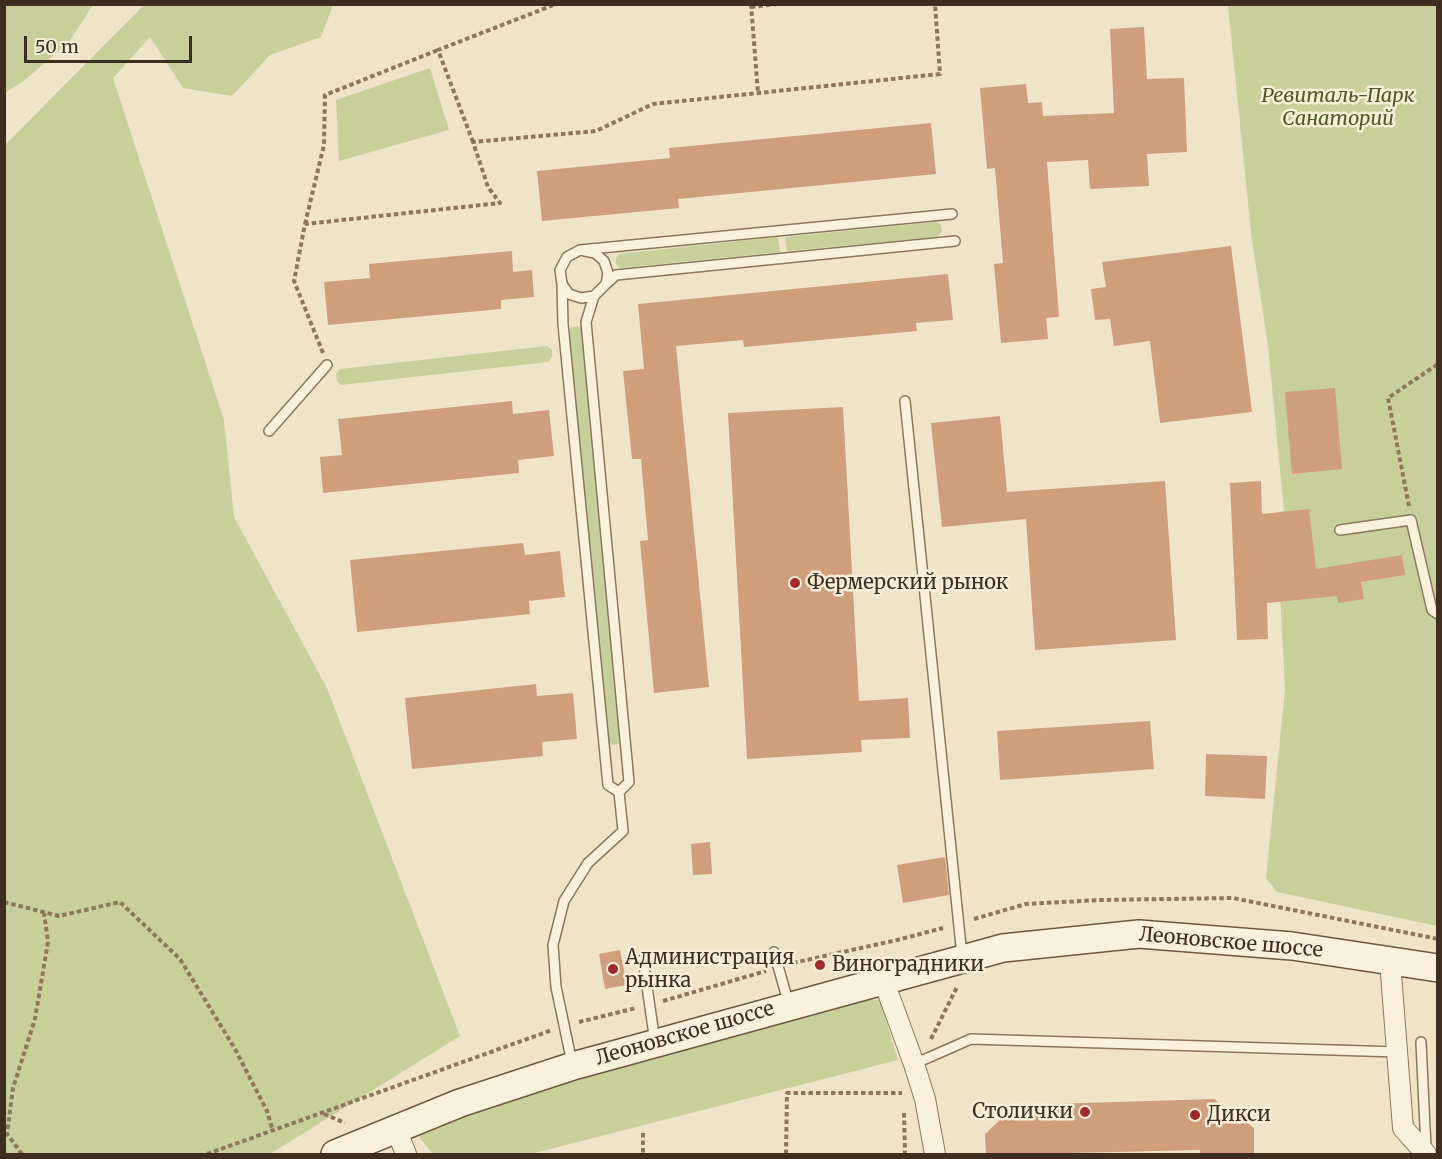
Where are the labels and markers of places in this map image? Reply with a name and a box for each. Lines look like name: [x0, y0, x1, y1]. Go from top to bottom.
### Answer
place label: Фермерский рынок: [807, 571, 1009, 595]
marker: Фермерский рынок: [788, 576, 802, 590]
place label: Администрация рынка: [625, 946, 794, 993]
place label: Виноградники: [832, 953, 984, 977]
marker: Виноградники: [813, 958, 827, 972]
marker: Администрация рынка: [606, 962, 620, 976]
place label: Столички: [972, 1100, 1073, 1124]
place label: Дикси: [1207, 1103, 1271, 1127]
marker: Столички: [1078, 1105, 1092, 1119]
marker: Дикси: [1188, 1108, 1202, 1122]

